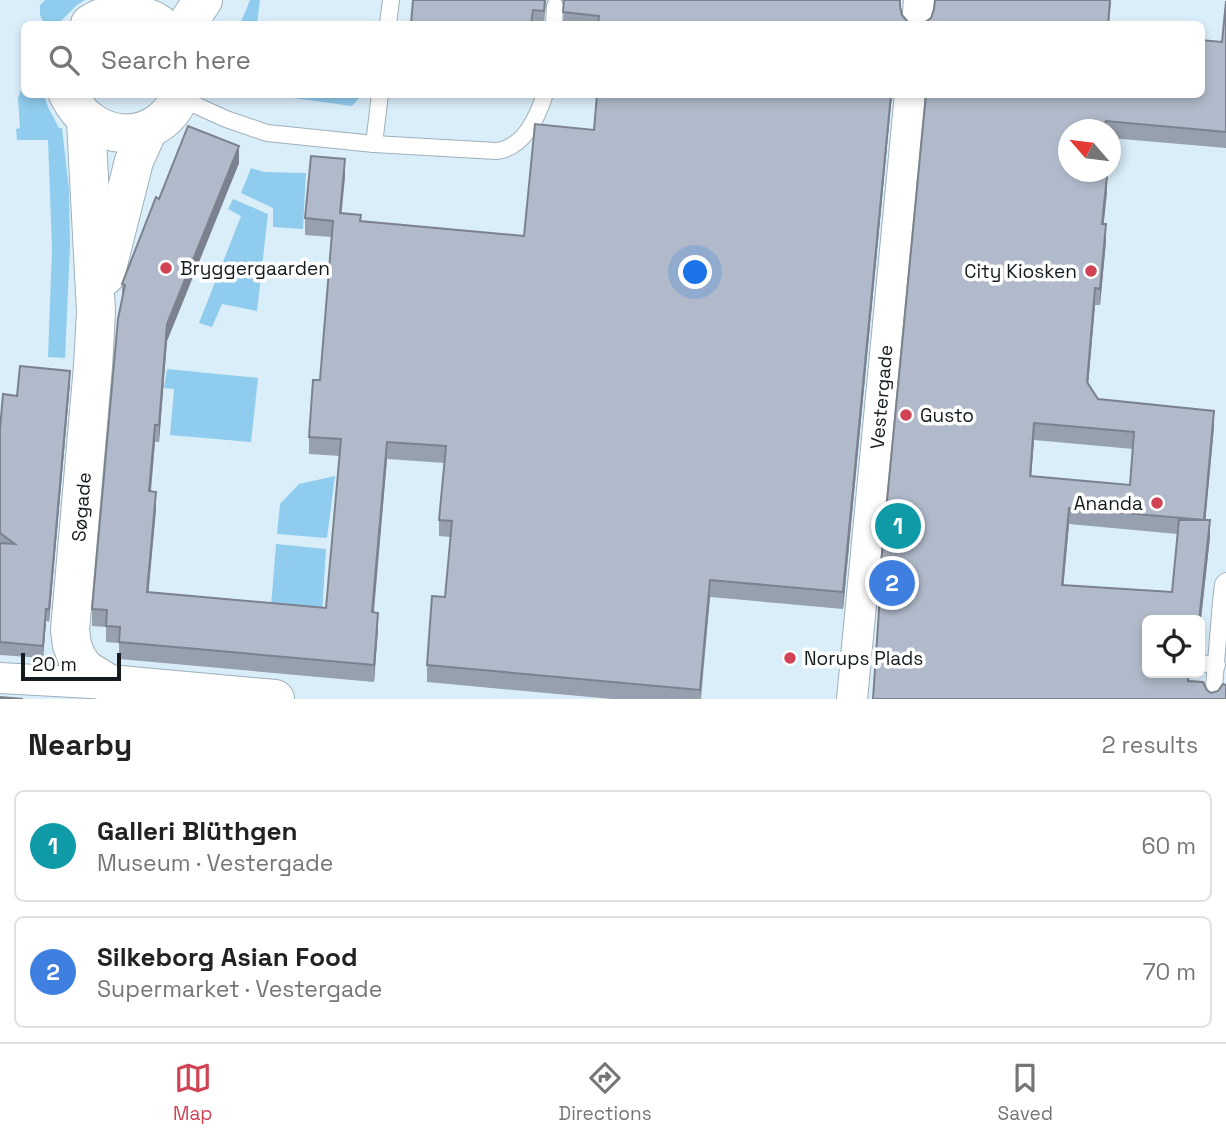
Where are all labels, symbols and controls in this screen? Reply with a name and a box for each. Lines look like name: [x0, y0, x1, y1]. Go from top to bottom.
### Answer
search box: [21, 21, 1205, 98]
icon: search: [45, 41, 83, 79]
text: Search here: [101, 43, 251, 77]
north arrow: [1058, 119, 1121, 182]
your location: [678, 255, 712, 289]
place label: Bryggergaarden: [180, 256, 330, 281]
place label: City Kiosken: [964, 259, 1077, 284]
marker: Bryggergaarden: [158, 260, 174, 276]
marker: City Kiosken: [1083, 263, 1099, 279]
street label: Vestergade: [864, 344, 899, 450]
place label: Gusto: [920, 403, 974, 428]
marker: Gusto: [898, 407, 914, 423]
street label: Søgade: [66, 471, 97, 543]
place label: Ananda: [1074, 491, 1143, 516]
marker: Ananda: [1149, 495, 1165, 511]
pin: 1: [875, 500, 921, 552]
pin: 2: [869, 557, 915, 609]
map controls: [1142, 615, 1205, 678]
button: locate: [1142, 615, 1205, 678]
place label: Norups Plads: [804, 646, 923, 671]
scale bar: [21, 650, 121, 682]
marker: Norups Plads: [782, 650, 798, 666]
text: 20 m: [32, 652, 77, 677]
text: Nearby: [28, 725, 132, 764]
text: 2 results: [1102, 730, 1198, 760]
text: Galleri Blüthgen: [97, 814, 298, 848]
text: 1: [48, 831, 58, 861]
text: 60 m: [1141, 831, 1196, 861]
text: Museum · Vestergade: [97, 848, 333, 878]
text: Silkeborg Asian Food: [97, 940, 358, 974]
text: 2: [46, 957, 60, 987]
text: 70 m: [1143, 957, 1196, 987]
text: Supermarket · Vestergade: [97, 974, 382, 1004]
tab: Map: [173, 1059, 213, 1126]
tab: Directions: [559, 1059, 652, 1126]
tab: Saved: [998, 1059, 1053, 1126]

